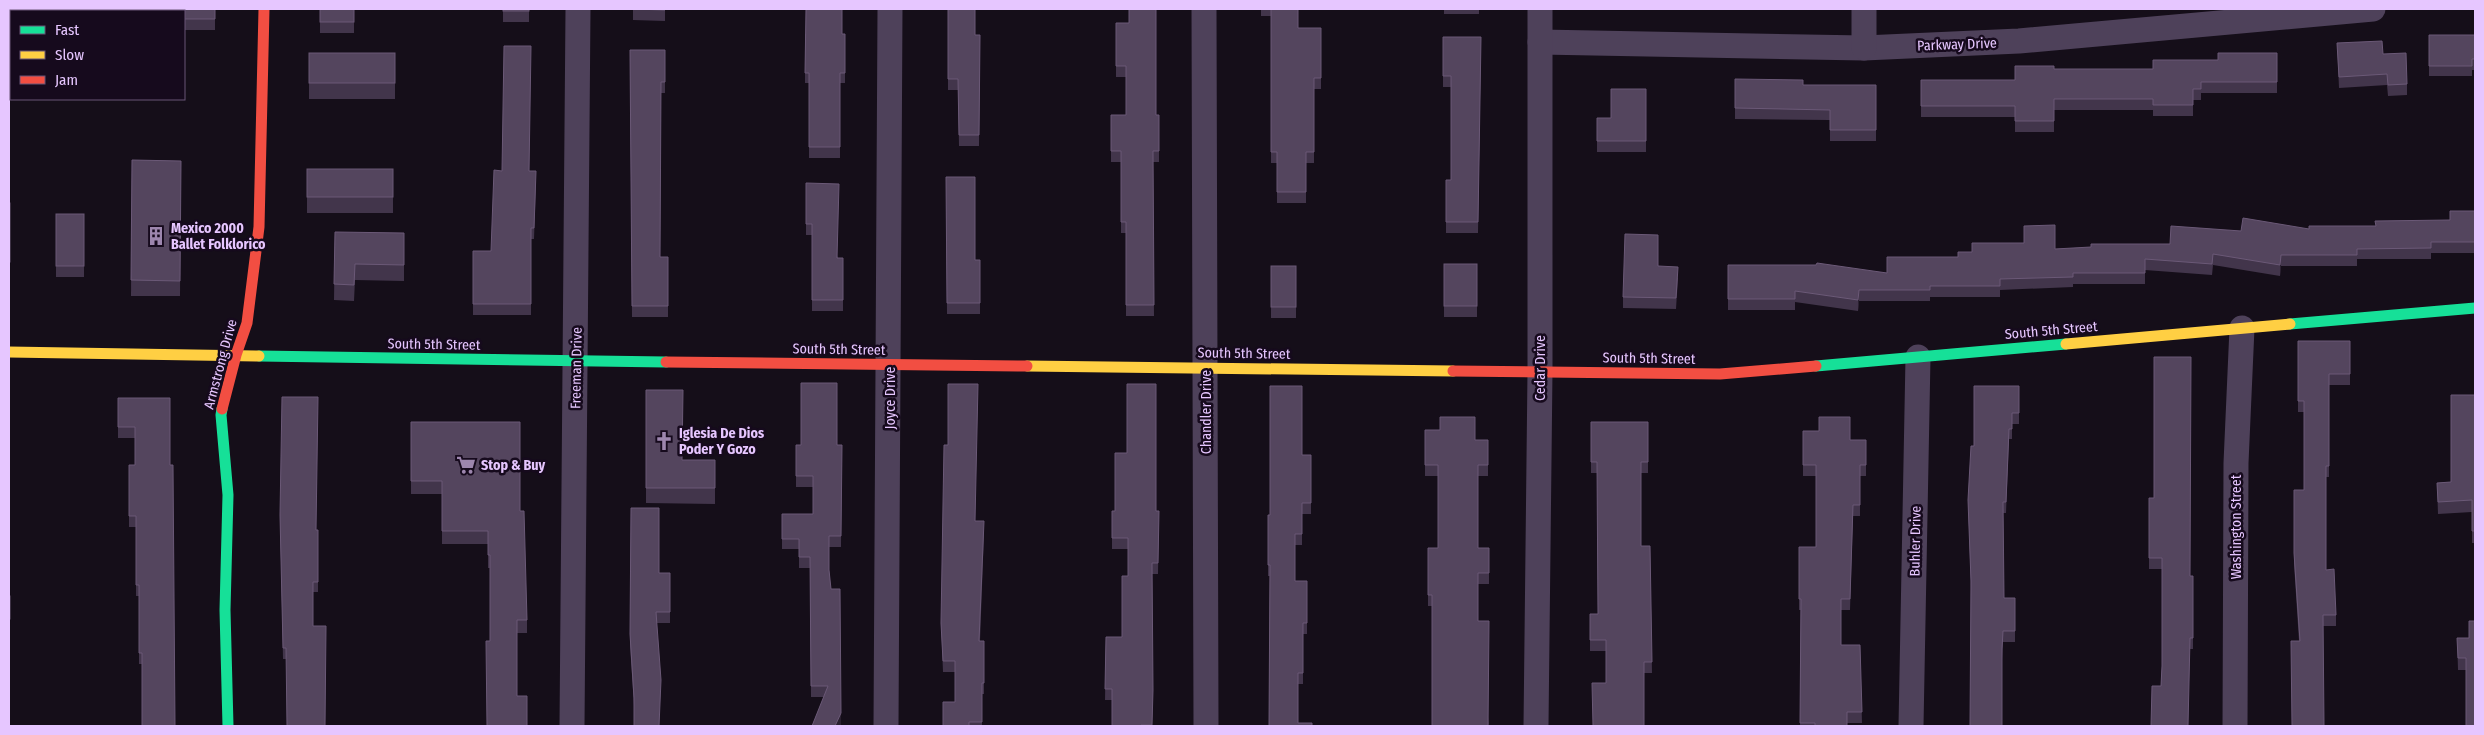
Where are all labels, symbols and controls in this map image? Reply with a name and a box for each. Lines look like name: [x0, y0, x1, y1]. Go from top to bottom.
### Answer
legend: [10, 10, 185, 100]
text: Fast: [55, 21, 79, 39]
street label: Parkway Drive: [1917, 35, 1997, 54]
text: Slow: [55, 46, 84, 64]
text: Jam: [55, 71, 78, 89]
place label: Mexico 2000 Ballet Folklorico: [171, 220, 266, 253]
building icon: Mexico 2000 Ballet Folklorico: [145, 225, 167, 247]
street label: Armstrong Drive: [200, 317, 241, 411]
street label: South 5th Street: [2004, 318, 2098, 343]
street label: Freeman Drive: [567, 327, 586, 409]
street label: South 5th Street: [387, 335, 481, 354]
street label: Cedar Drive: [1532, 335, 1549, 401]
street label: South 5th Street: [792, 340, 886, 359]
street label: South 5th Street: [1197, 344, 1291, 363]
street label: South 5th Street: [1602, 349, 1696, 368]
street label: Joyce Drive: [882, 366, 899, 429]
street label: Chandler Drive: [1198, 370, 1215, 454]
place label: Iglesia De Dios Poder Y Gozo: [679, 425, 764, 458]
church icon: Iglesia De Dios Poder Y Gozo: [653, 430, 675, 452]
supermarket icon: Stop & Buy: [455, 454, 477, 476]
place label: Stop & Buy: [481, 457, 546, 474]
street label: Washington Street: [2228, 474, 2245, 579]
street label: Buhler Drive: [1906, 505, 1925, 577]

